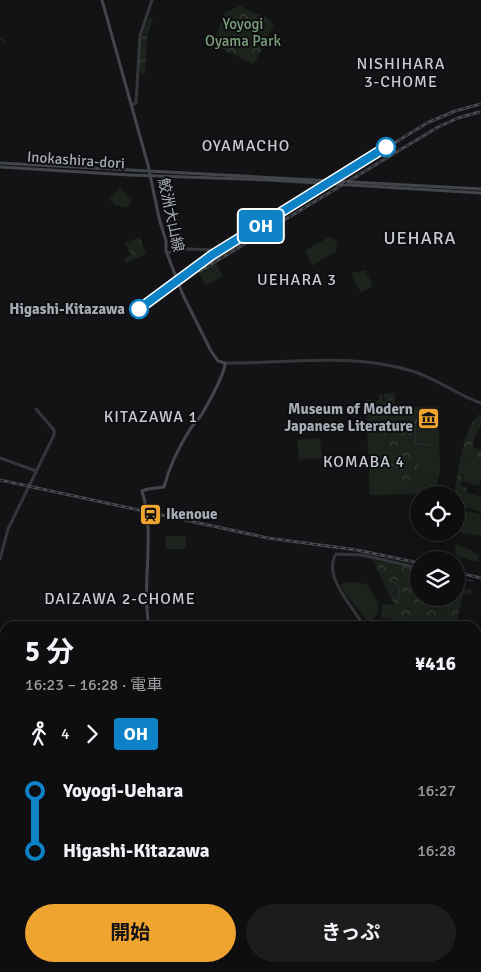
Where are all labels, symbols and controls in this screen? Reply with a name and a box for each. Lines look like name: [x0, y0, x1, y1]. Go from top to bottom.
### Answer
park label: Yoyogi Oyama Park: [205, 15, 281, 50]
district label: NISHIHARA 3-CHOME: [357, 54, 445, 92]
district label: OYAMACHO: [202, 136, 290, 156]
unlabelled marker: [376, 137, 396, 157]
street label: Inokashira-dori: [26, 148, 126, 172]
street label: 鮫洲大山線: [154, 176, 188, 254]
line badge: OH: [238, 210, 284, 242]
text: OH: [249, 215, 273, 237]
district label: UEHARA: [383, 227, 457, 249]
district label: UEHARA 3: [257, 270, 337, 290]
marker: Higashi-Kitazawa: [129, 299, 149, 319]
place label: Higashi-Kitazawa: [9, 300, 125, 318]
place label: Museum of Modern Japanese Literature: [284, 400, 413, 435]
museum icon: Museum of Modern Japanese Literature: [417, 406, 441, 430]
district label: KITAZAWA 1: [104, 407, 198, 427]
district label: KOMABA 4: [323, 452, 405, 472]
map controls: [410, 486, 465, 606]
button: locate: [410, 486, 465, 541]
station icon: Ikenoue: [138, 502, 162, 526]
place label: Ikenoue: [166, 505, 217, 523]
button: layers: [410, 551, 465, 606]
district label: DAIZAWA 2-CHOME: [44, 589, 196, 609]
text: 5 分: [25, 635, 74, 669]
text: ¥416: [415, 652, 456, 676]
text: 16:23 – 16:28 · 電車: [25, 675, 162, 695]
icon: walk: [25, 720, 53, 748]
icon: forward: [78, 720, 106, 748]
text: OH: [124, 723, 148, 745]
text: 4: [61, 724, 70, 744]
text: Yoyogi-Uehara: [63, 779, 183, 803]
text: 16:27: [417, 781, 456, 801]
text: Higashi-Kitazawa: [63, 839, 210, 863]
text: 16:28: [417, 841, 456, 861]
button: 開始: [25, 904, 236, 962]
button: きっぷ: [246, 904, 456, 962]

